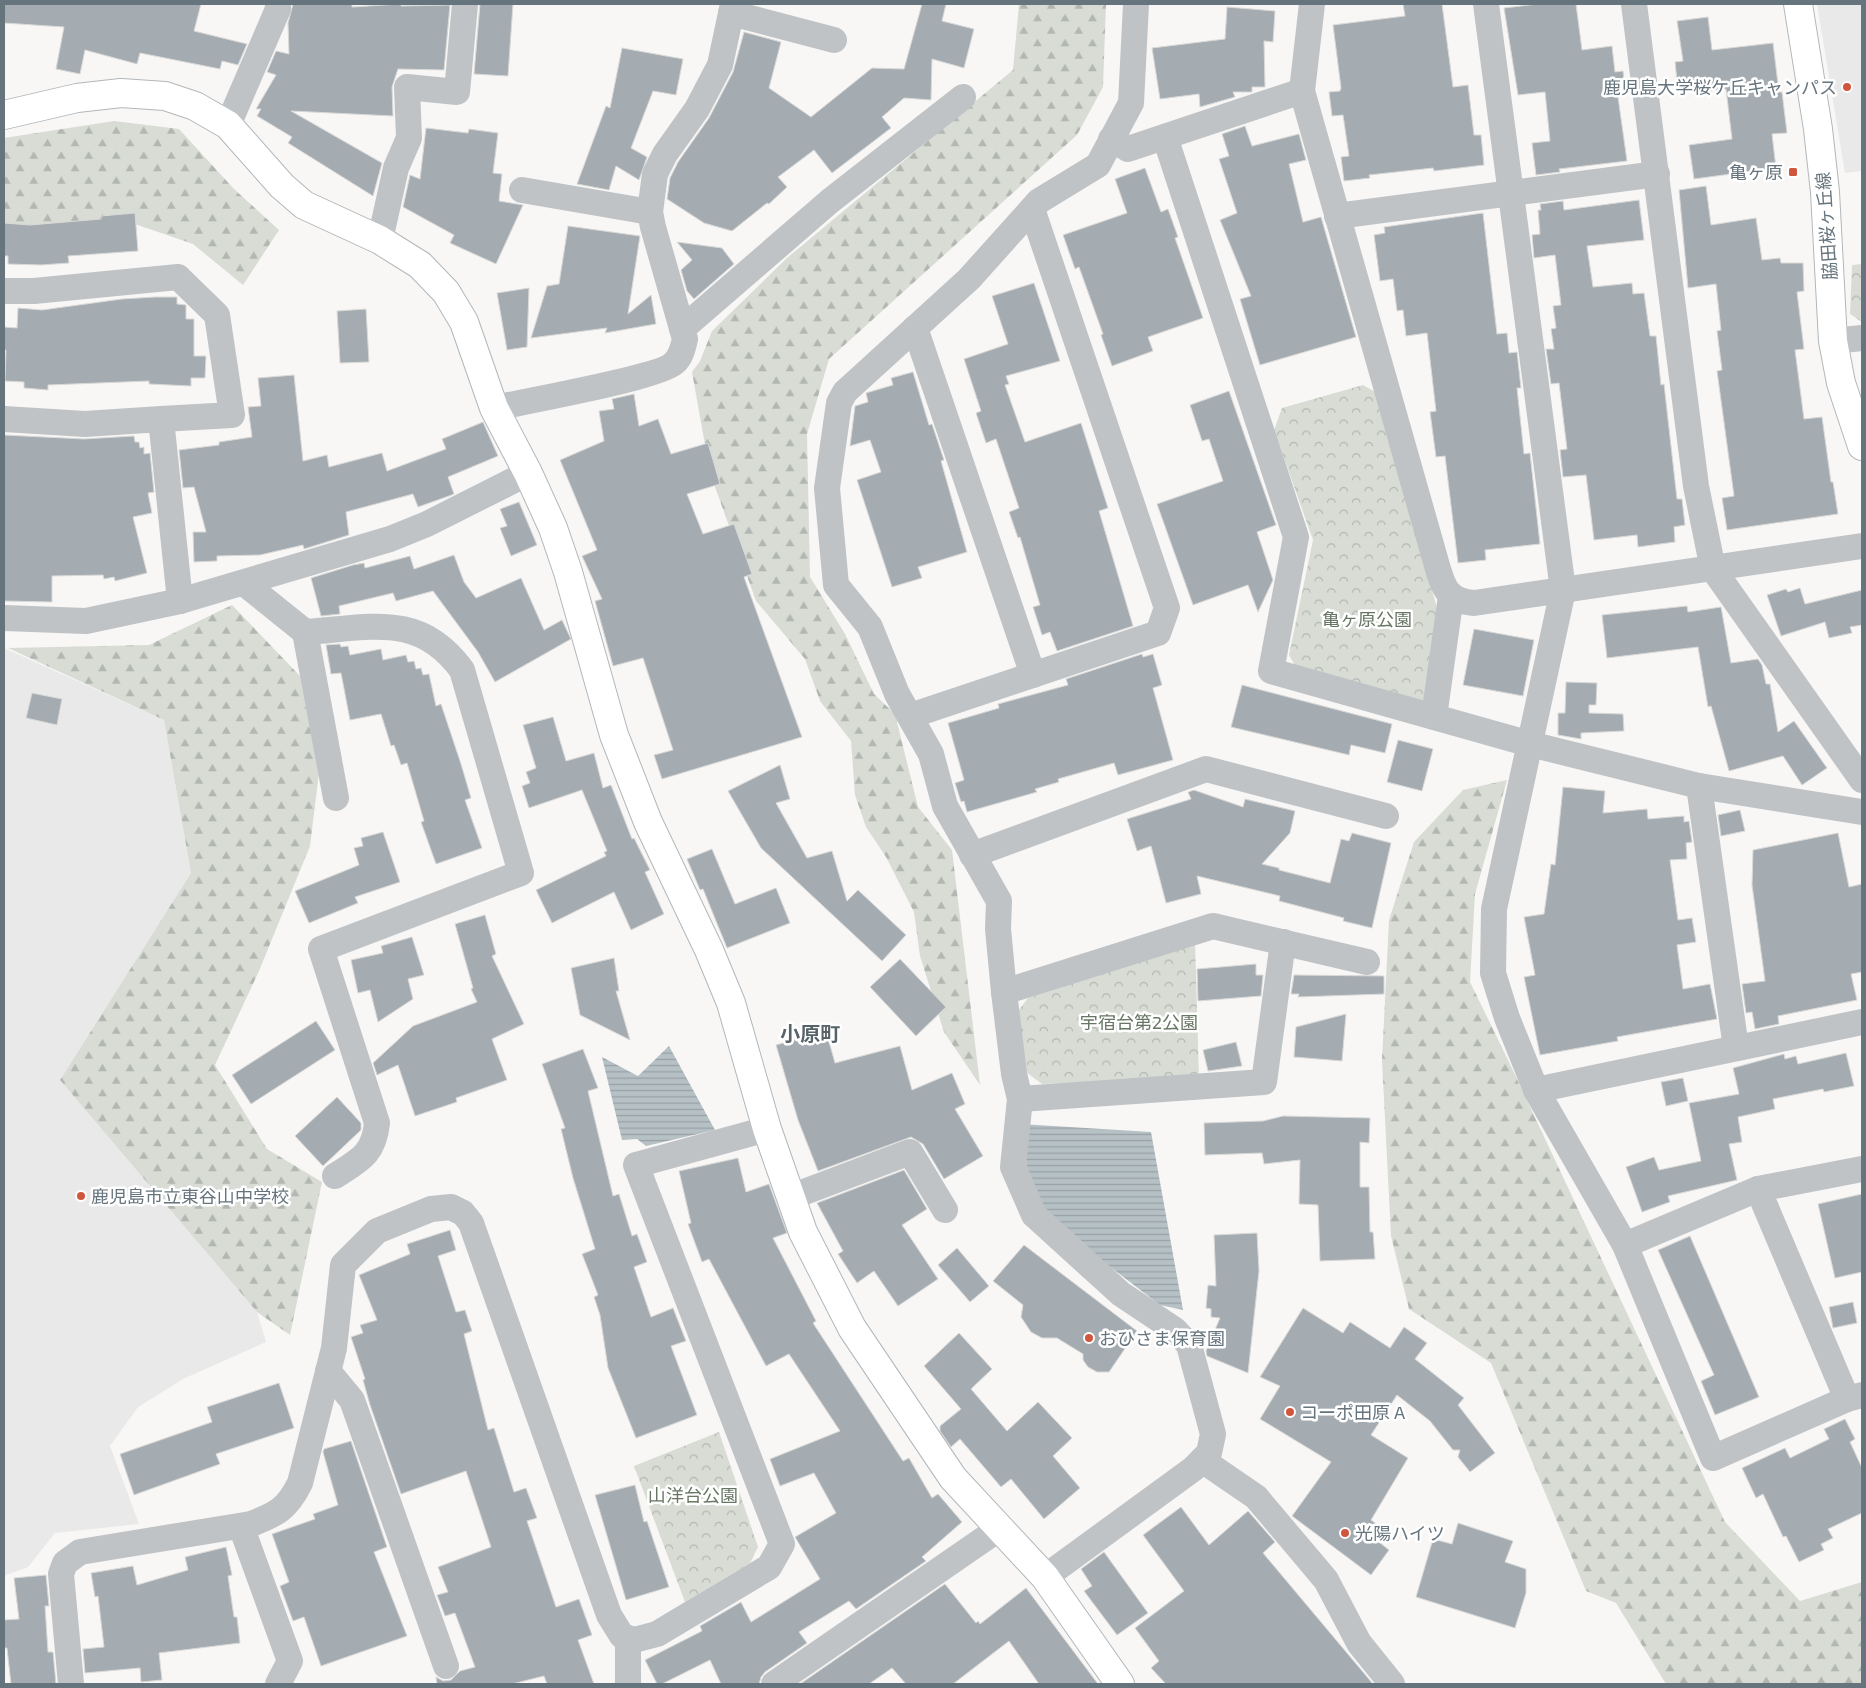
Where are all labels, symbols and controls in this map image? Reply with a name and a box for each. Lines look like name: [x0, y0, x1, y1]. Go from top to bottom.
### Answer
place label: 鹿児島大学桜ケ丘キャンパス: [1603, 76, 1837, 98]
marker: 鹿児島大学桜ケ丘キャンパス: [1841, 81, 1853, 93]
place label: 亀ヶ原: [1729, 161, 1783, 183]
marker: 亀ヶ原: [1787, 166, 1799, 178]
street label: 脇田桜ヶ丘線: [1811, 171, 1841, 281]
park label: 亀ヶ原公園: [1322, 608, 1412, 630]
park label: 宇宿台第2公園: [1080, 1011, 1198, 1033]
district label: 小原町: [780, 1021, 840, 1045]
place label: 鹿児島市立東谷山中学校: [91, 1185, 289, 1207]
marker: 鹿児島市立東谷山中学校: [75, 1190, 87, 1202]
place label: おひさま保育園: [1099, 1327, 1225, 1349]
marker: おひさま保育園: [1083, 1332, 1095, 1344]
place label: コーポ田原 A: [1300, 1401, 1406, 1423]
marker: コーポ田原 A: [1284, 1406, 1296, 1418]
park label: 山洋台公園: [648, 1484, 738, 1506]
place label: 光陽ハイツ: [1355, 1522, 1445, 1544]
marker: 光陽ハイツ: [1339, 1527, 1351, 1539]

